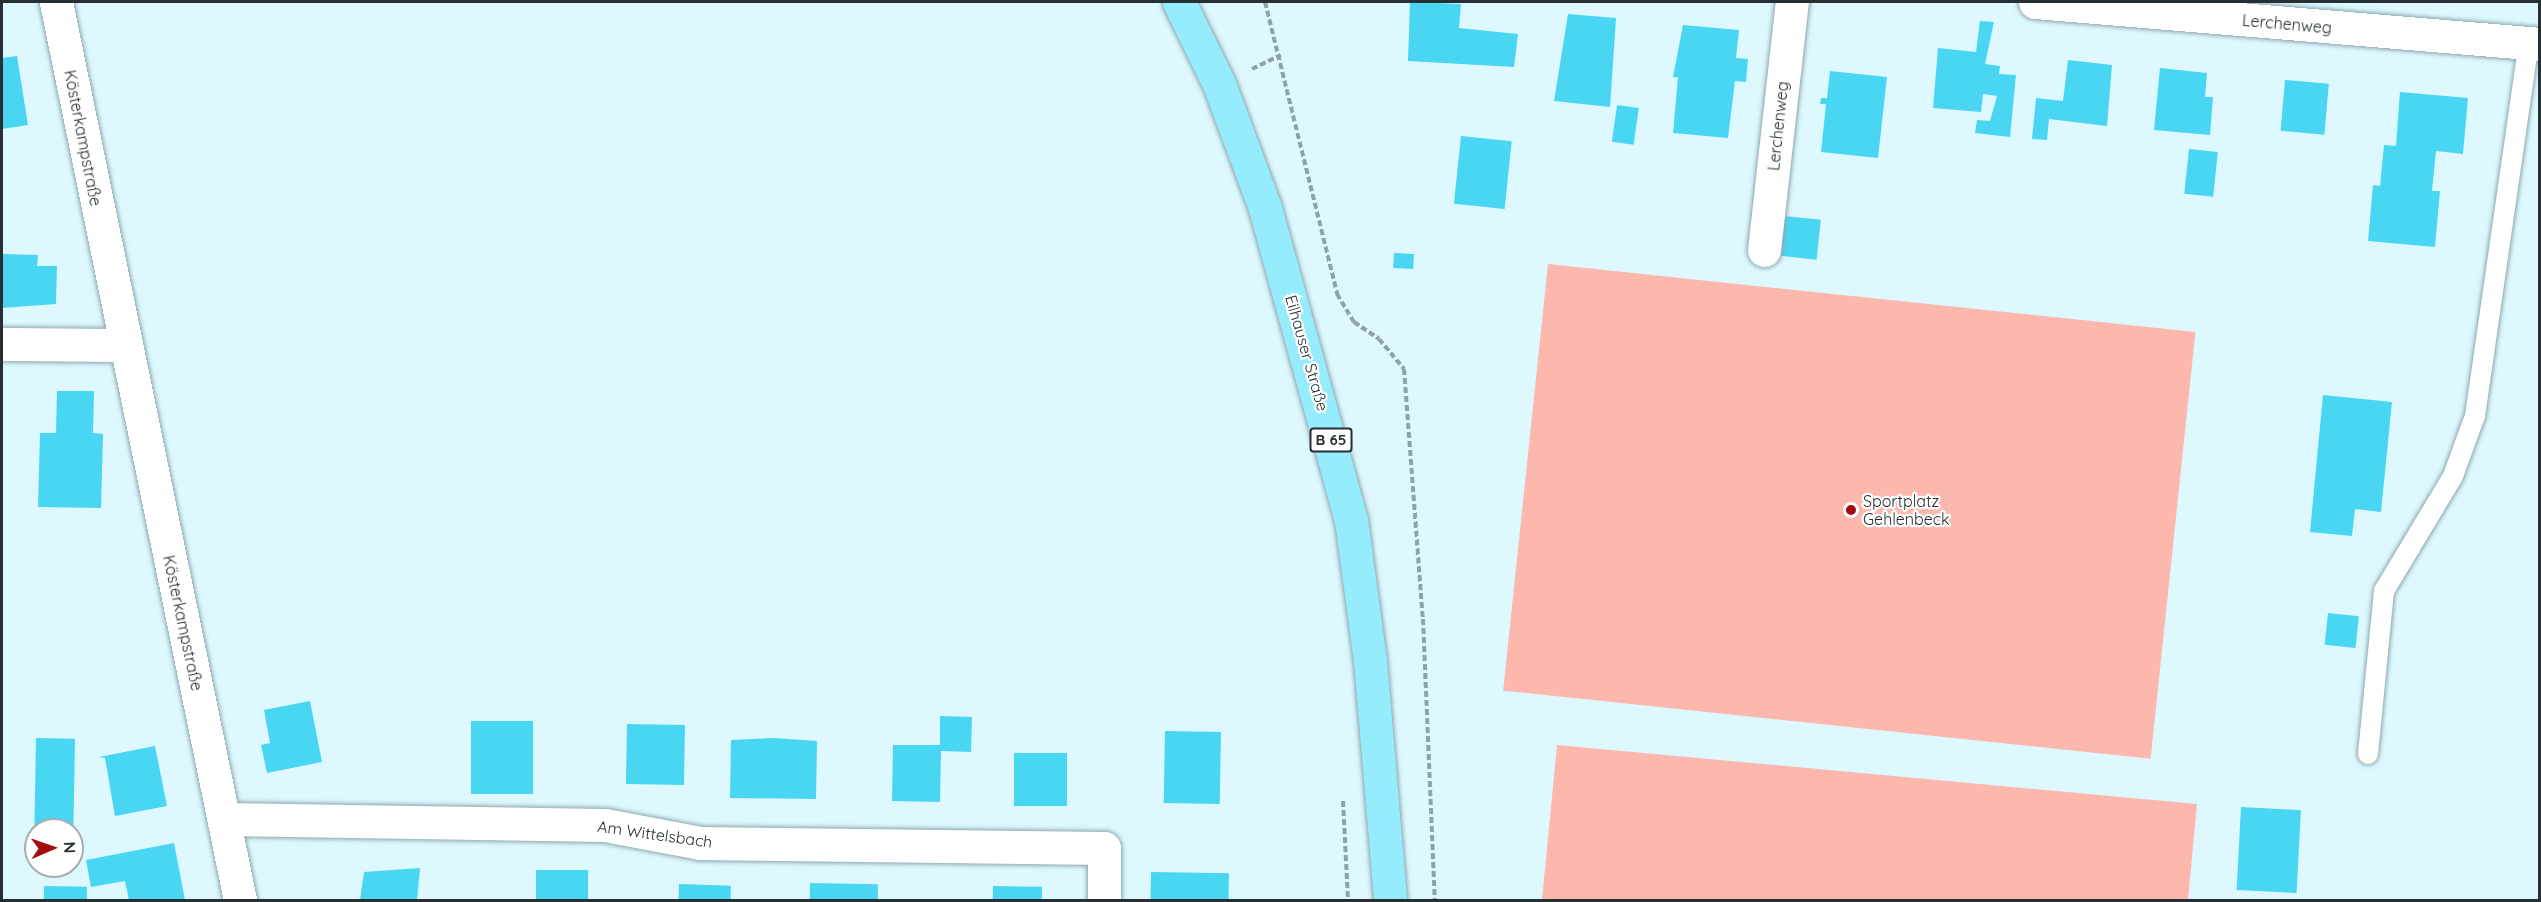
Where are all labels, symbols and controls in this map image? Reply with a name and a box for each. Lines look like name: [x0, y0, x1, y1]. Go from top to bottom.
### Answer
street label: Lerchenweg: [2241, 11, 2333, 37]
street label: Kösterkampstraße: [60, 68, 106, 208]
street label: Lerchenweg: [1764, 80, 1792, 172]
street label: Eilhauser Straße: [1281, 293, 1333, 413]
road number: B 65: [1308, 428, 1354, 452]
place label: Sportplatz Gehlenbeck: [1863, 491, 1950, 529]
marker: Sportplatz Gehlenbeck: [1844, 503, 1858, 517]
street label: Kösterkampstraße: [159, 553, 207, 693]
street label: Am Wittelsbach: [596, 816, 714, 852]
north arrow: [24, 818, 84, 878]
text: N: [60, 841, 80, 854]

